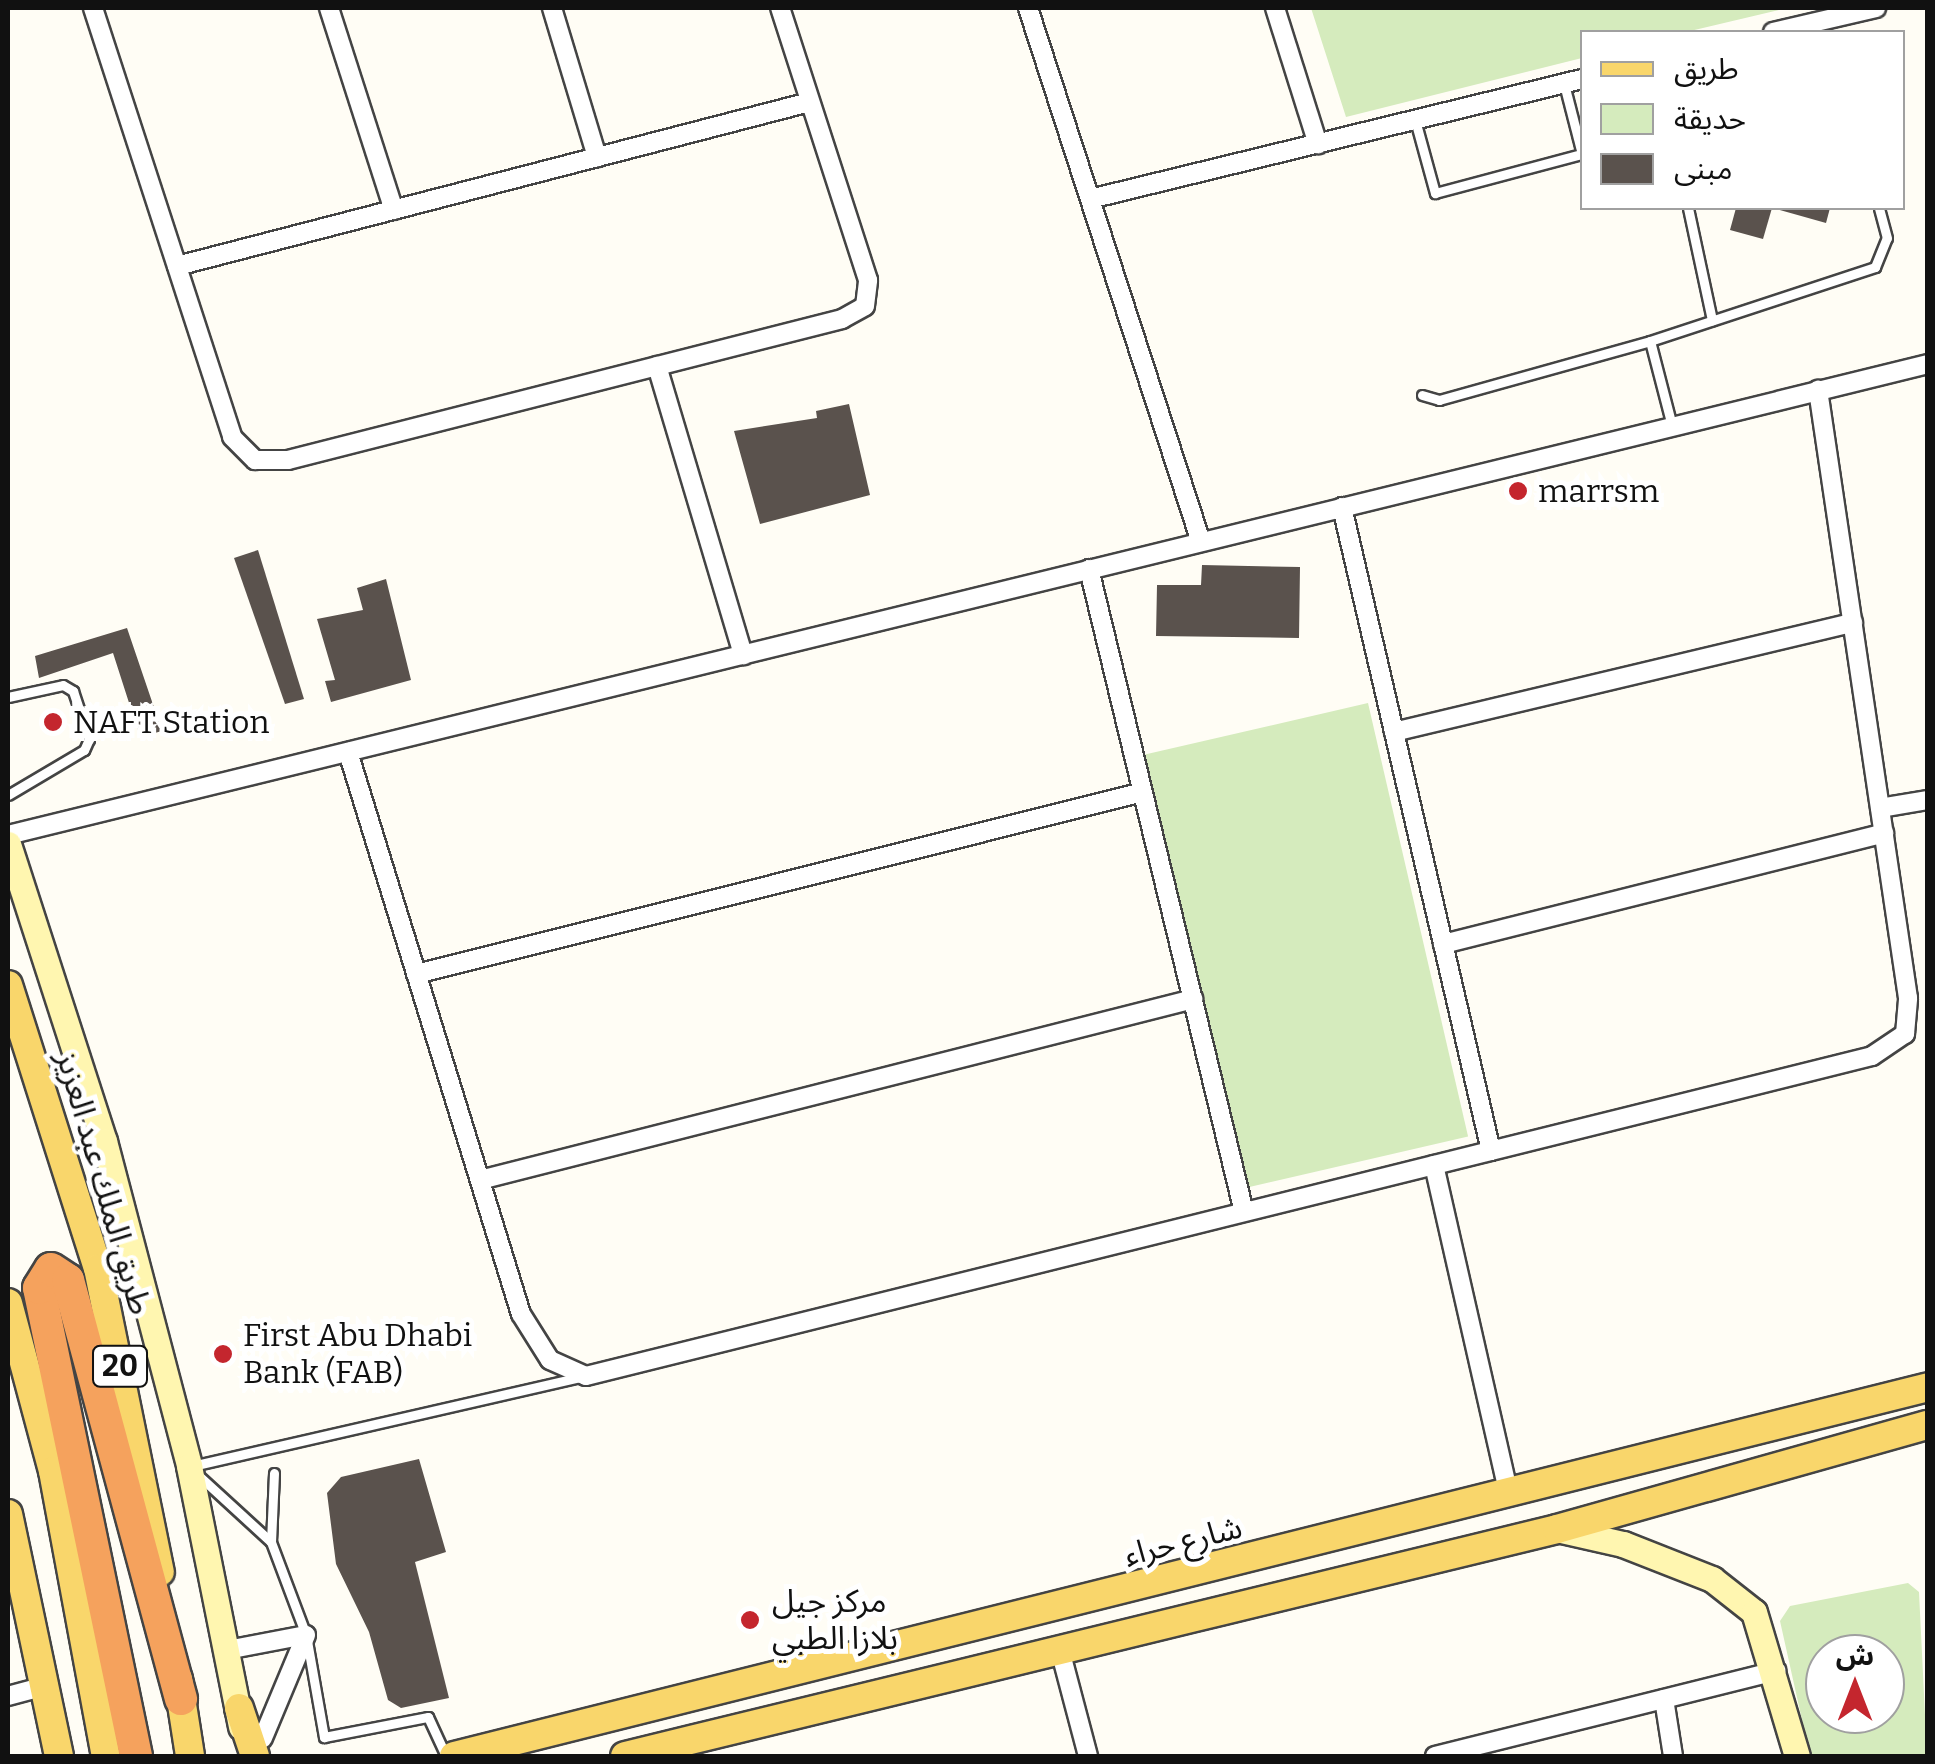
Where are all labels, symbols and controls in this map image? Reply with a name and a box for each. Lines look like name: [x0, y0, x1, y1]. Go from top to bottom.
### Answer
legend: [1580, 30, 1905, 210]
text: طريق: [1674, 51, 1739, 87]
text: حديقة: [1674, 101, 1746, 137]
text: مبنى: [1674, 151, 1732, 187]
place label: marrsm: [1538, 472, 1659, 510]
marker: marrsm: [1507, 480, 1529, 502]
place label: NAFT Station: [73, 703, 270, 741]
marker: NAFT Station: [42, 711, 64, 733]
street label: طريق الملك عبد العزيز: [48, 1047, 160, 1319]
place label: First Abu Dhabi Bank (FAB): [243, 1317, 472, 1392]
road number: 20: [90, 1341, 150, 1391]
marker: First Abu Dhabi Bank (FAB): [212, 1343, 234, 1365]
street label: شارع حراء: [1120, 1508, 1246, 1574]
place label: مركز جيل بلازا الطبي: [772, 1583, 898, 1658]
marker: مركز جيل بلازا الطبي: [737, 1607, 763, 1633]
north arrow: [1805, 1634, 1905, 1734]
text: ش: [1836, 1639, 1874, 1672]

